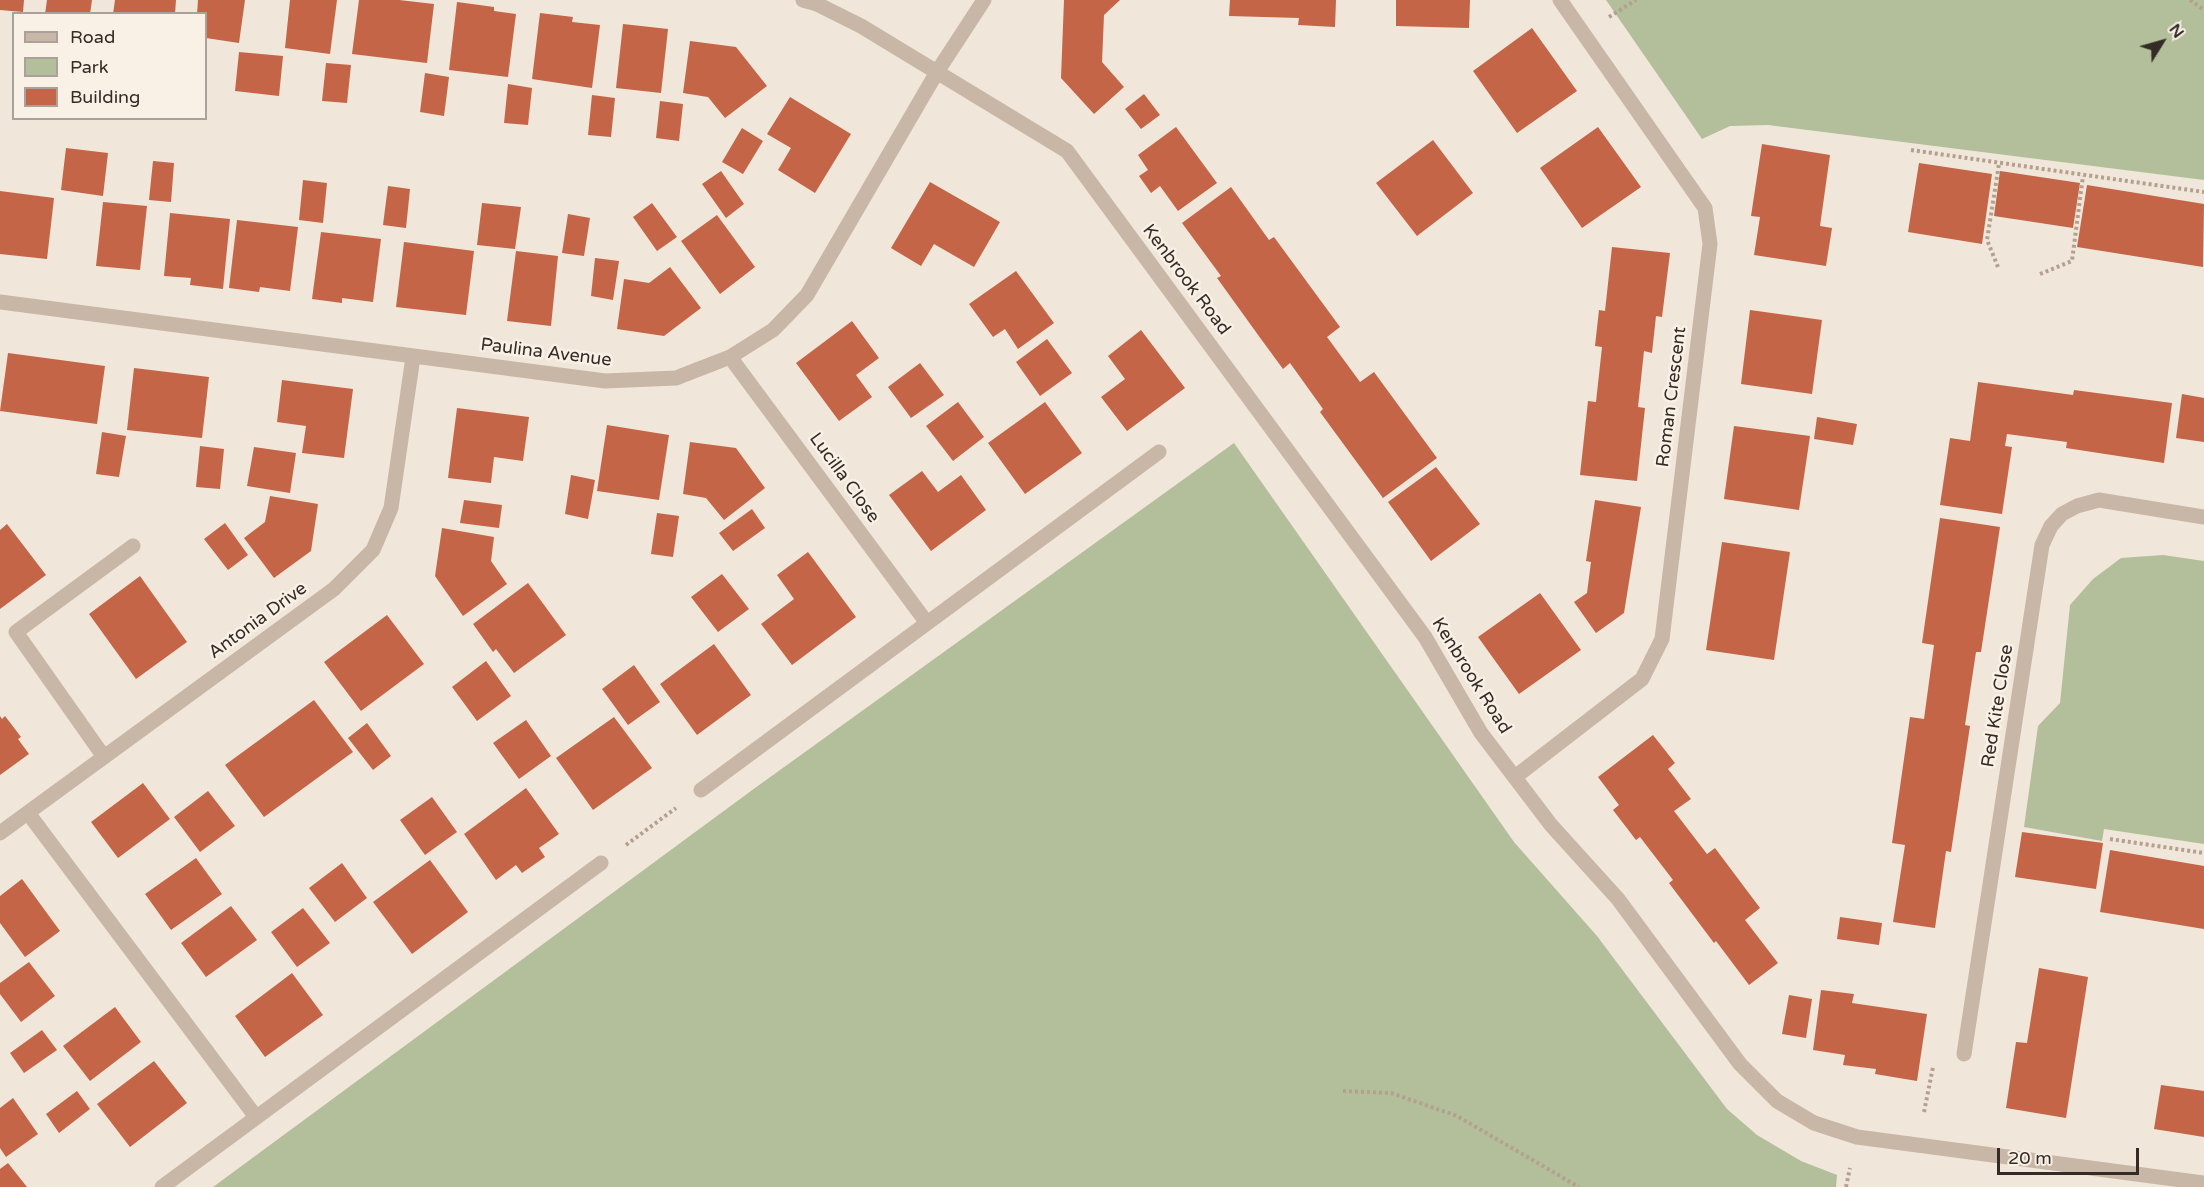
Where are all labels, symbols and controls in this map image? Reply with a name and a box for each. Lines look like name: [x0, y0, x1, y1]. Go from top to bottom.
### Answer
legend: [12, 12, 207, 120]
north arrow: [2132, 12, 2192, 72]
text: N: [2165, 20, 2188, 42]
text: Road: [70, 26, 115, 48]
text: Park: [70, 56, 108, 78]
text: Building: [70, 86, 140, 108]
street label: Kenbrook Road: [1137, 220, 1235, 340]
street label: Roman Crescent: [1653, 326, 1691, 468]
street label: Paulina Avenue: [479, 334, 613, 372]
street label: Lucilla Close: [804, 429, 884, 527]
street label: Antonia Drive: [205, 578, 311, 664]
street label: Kenbrook Road: [1427, 614, 1515, 738]
street label: Red Kite Close: [1978, 643, 2018, 769]
scale bar: [2000, 1136, 2142, 1174]
text: 20 m: [2008, 1147, 2052, 1169]

